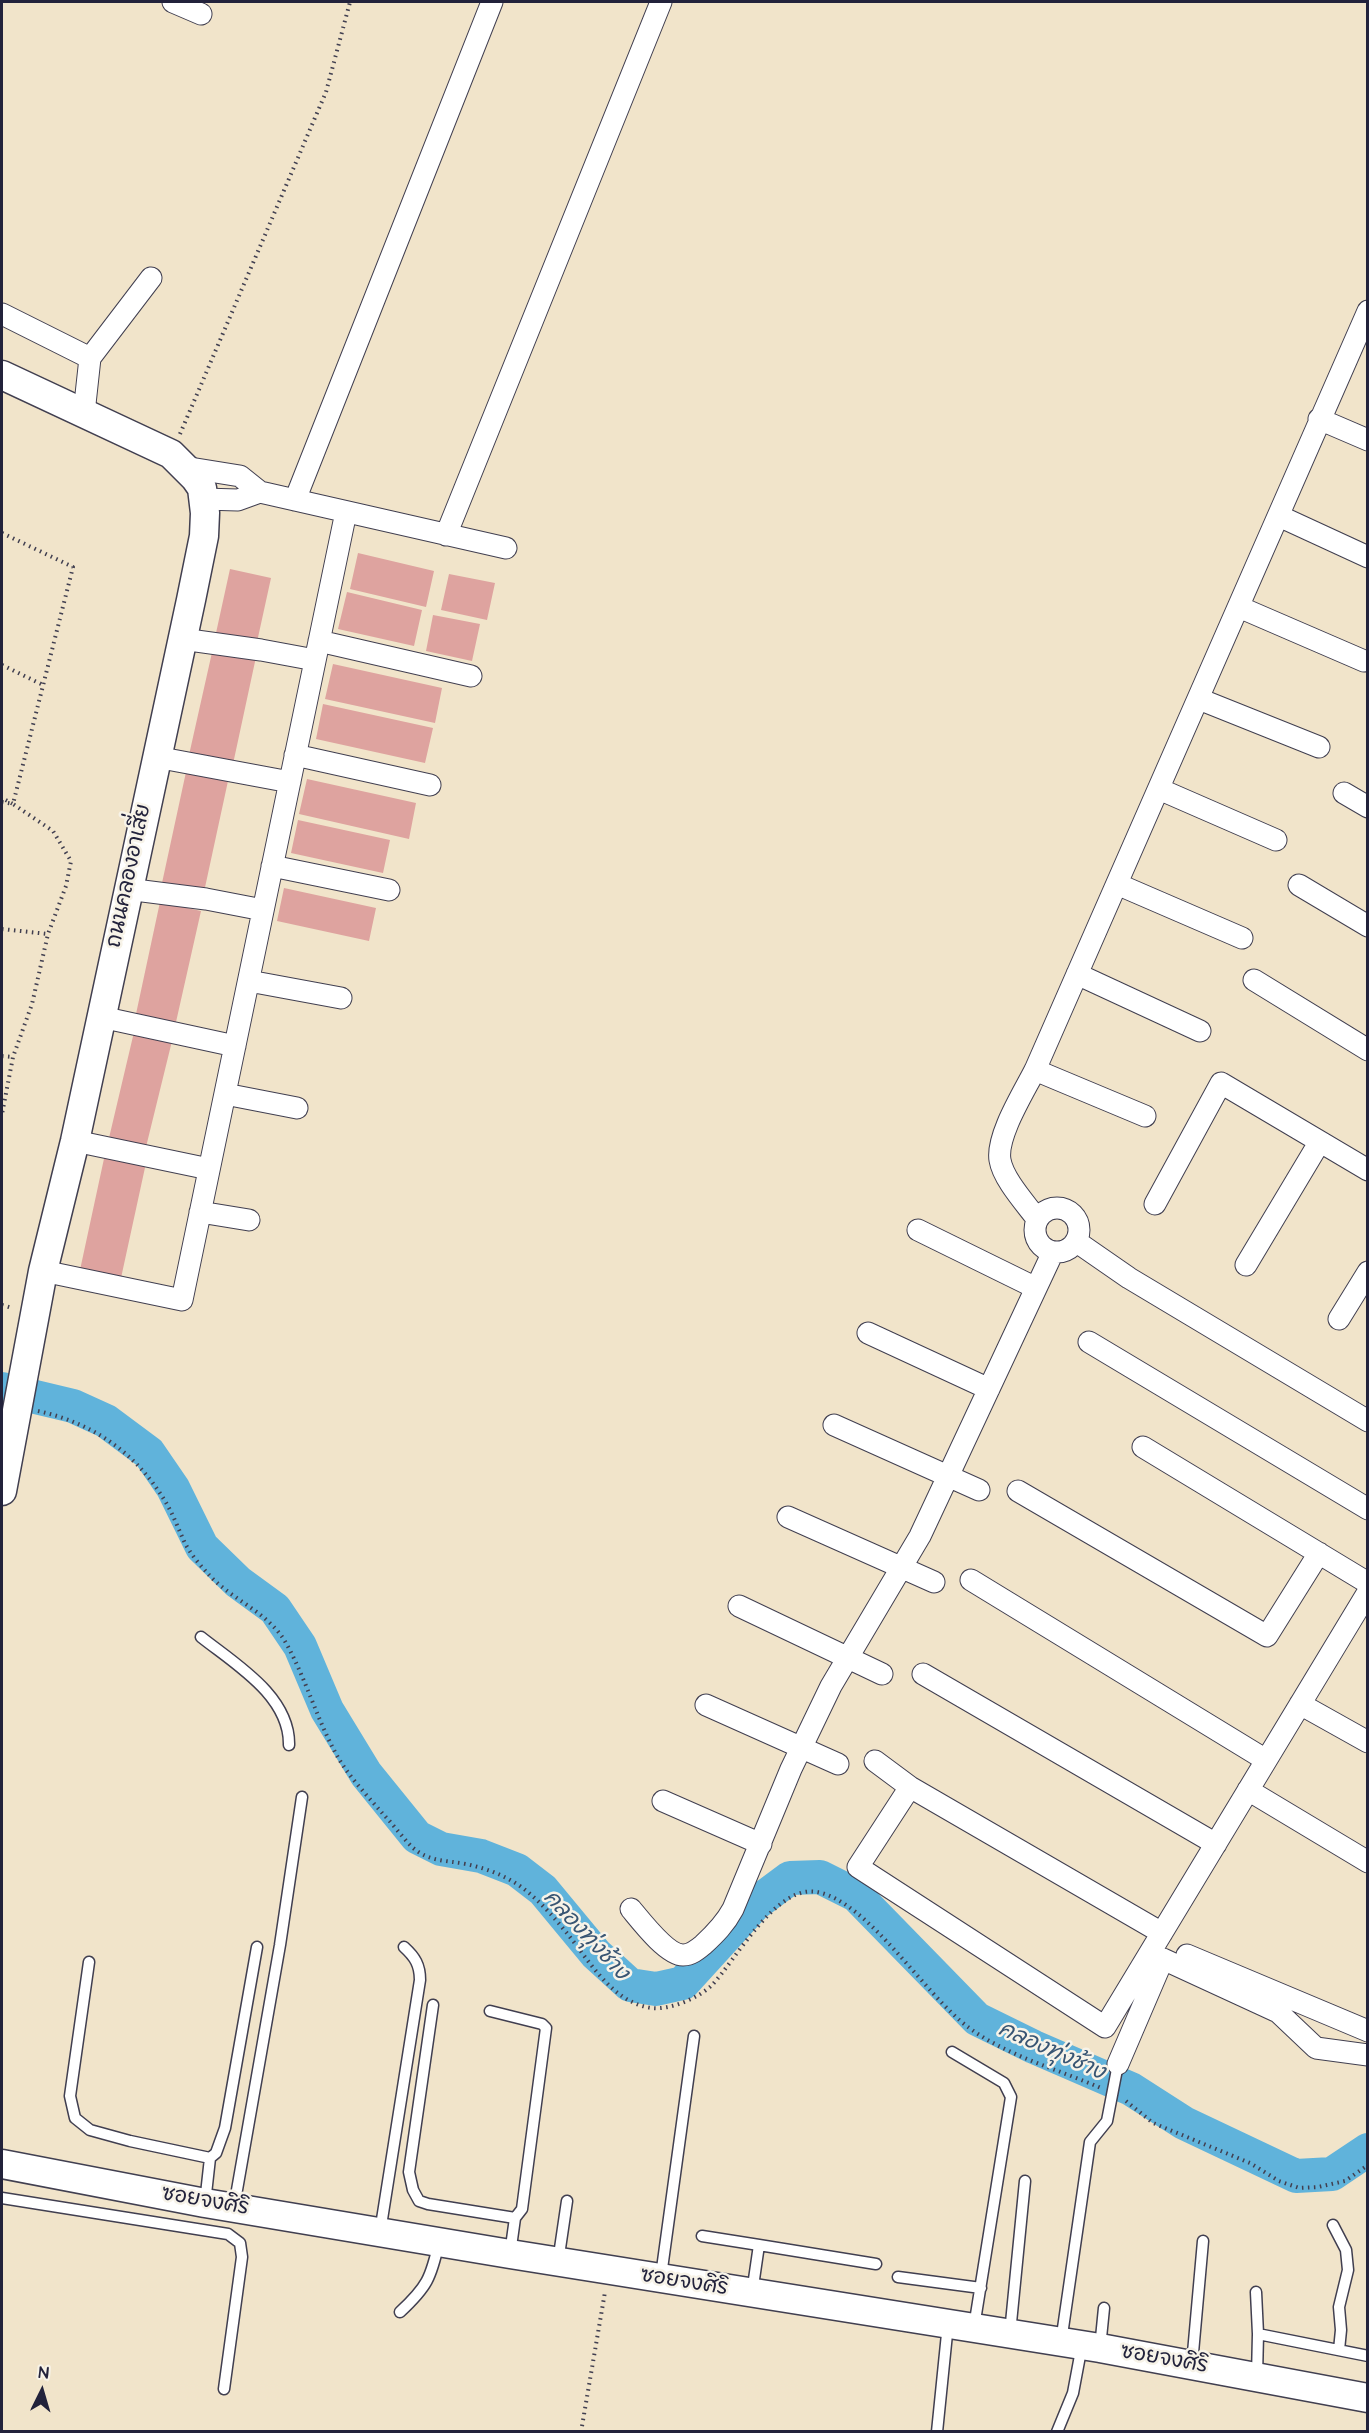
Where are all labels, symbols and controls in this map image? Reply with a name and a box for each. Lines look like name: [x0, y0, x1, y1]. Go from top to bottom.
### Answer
street label: ถนนคลองอาเสี่ย: [102, 802, 158, 950]
water label: คลองทุ่งช้าง: [537, 1886, 633, 1986]
water label: คลองทุ่งช้าง: [994, 2017, 1108, 2087]
street label: ซอยจงศิริ: [159, 2182, 251, 2222]
street label: ซอยจงศิริ: [638, 2264, 730, 2302]
street label: ซอยจงศิริ: [1118, 2340, 1210, 2380]
north arrow: [12, 2361, 72, 2421]
text: N: [38, 2362, 50, 2384]

